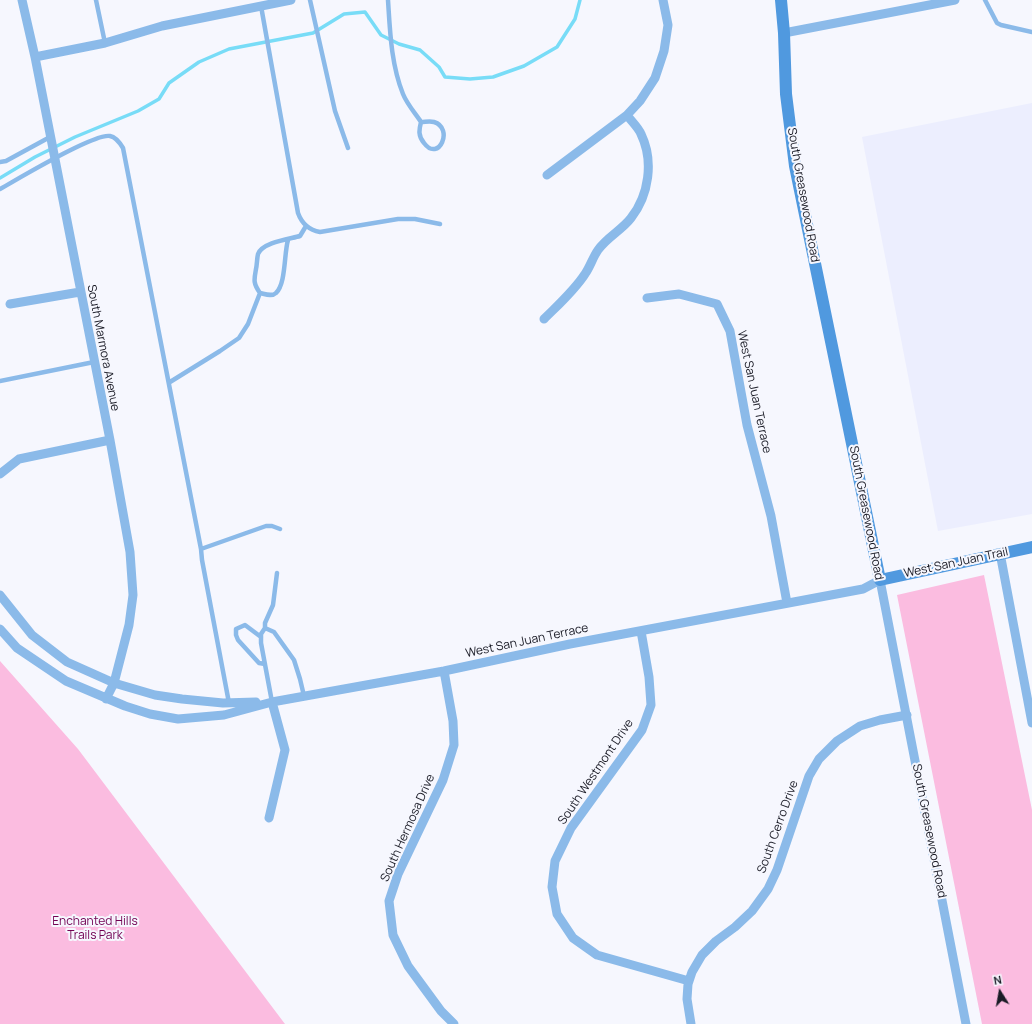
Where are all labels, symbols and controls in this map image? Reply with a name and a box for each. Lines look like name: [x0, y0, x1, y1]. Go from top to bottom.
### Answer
street label: South Greasewood Road: [784, 127, 822, 263]
street label: South Marmora Avenue: [84, 284, 122, 412]
street label: West San Juan Terrace: [734, 329, 774, 455]
street label: South Greasewood Road: [846, 445, 886, 581]
street label: West San Juan Trail: [902, 545, 1010, 581]
street label: West San Juan Terrace: [464, 621, 590, 661]
street label: South Westmont Drive: [555, 716, 637, 828]
street label: South Greasewood Road: [909, 763, 949, 899]
street label: South Hermosa Drive: [378, 772, 438, 884]
street label: South Cerro Drive: [755, 779, 801, 875]
park label: Enchanted Hills Trails Park: [52, 915, 138, 943]
north arrow: [980, 972, 1020, 1012]
text: N: [992, 972, 1003, 988]

